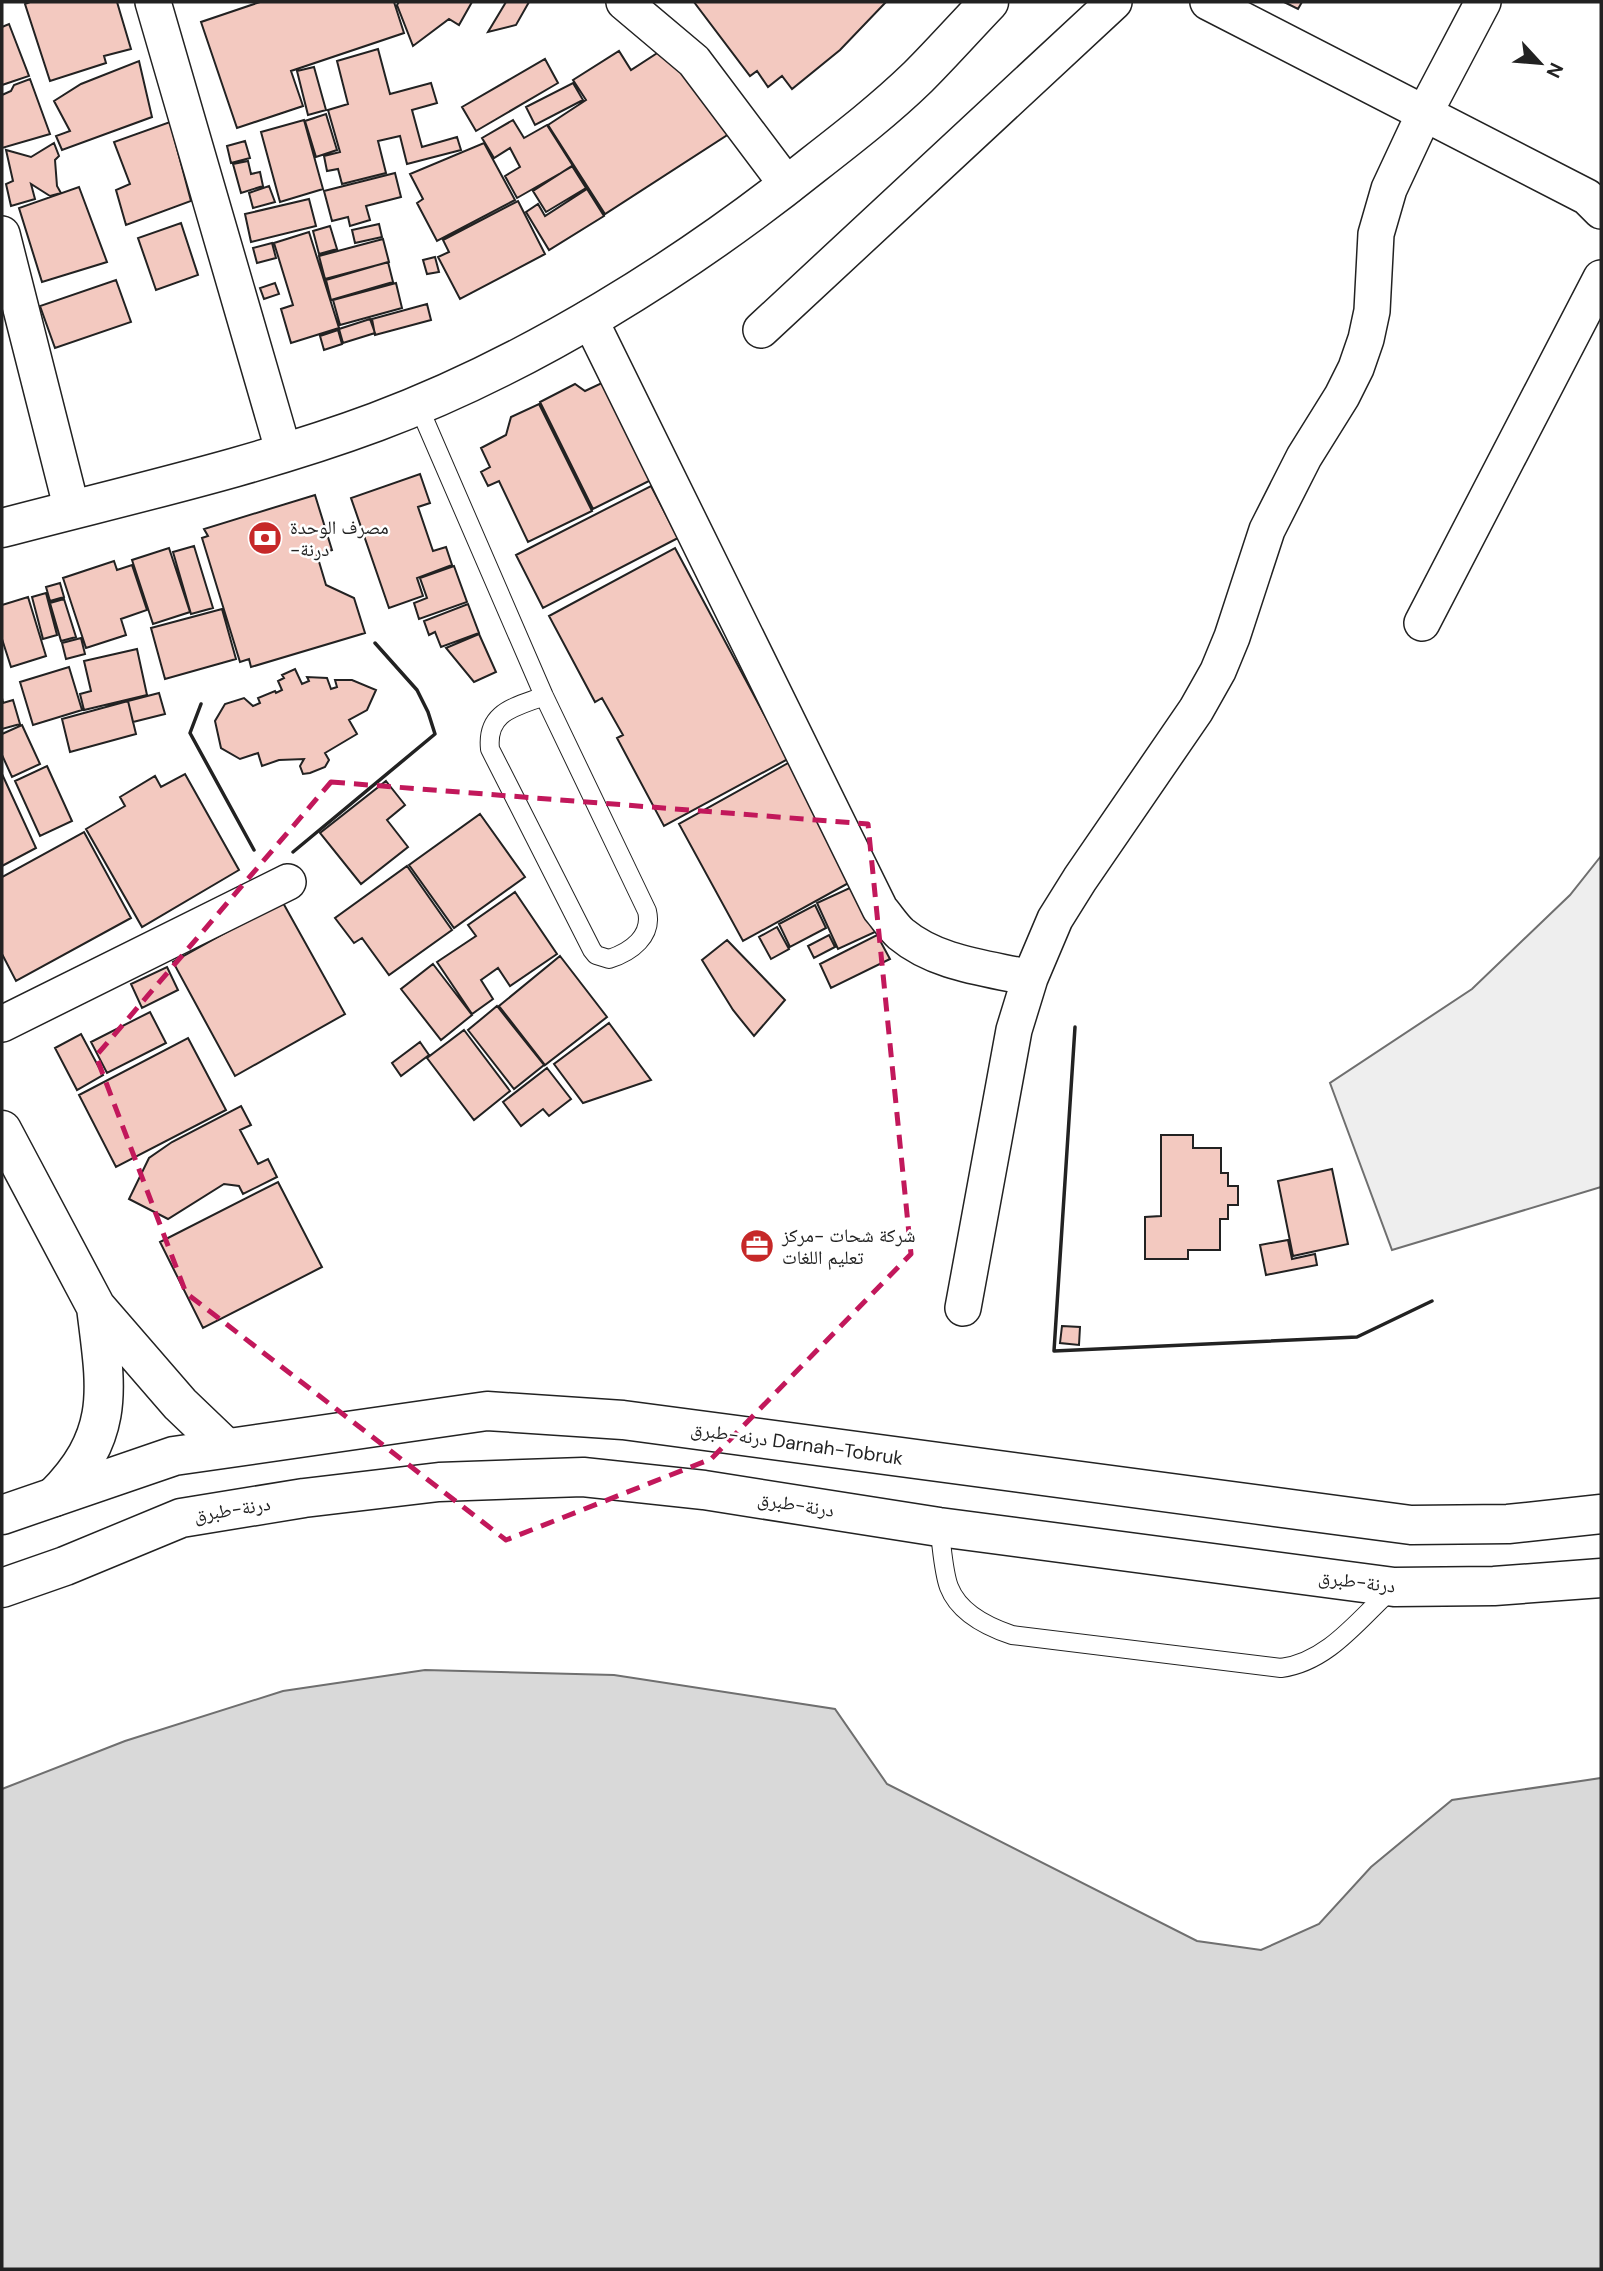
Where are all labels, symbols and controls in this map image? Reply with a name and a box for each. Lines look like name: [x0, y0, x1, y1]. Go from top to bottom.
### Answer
north arrow: [1505, 28, 1575, 98]
text: N: [1541, 59, 1569, 82]
place label: مصرف الوحدة -درنة: [290, 515, 389, 562]
bank icon: مصرف الوحدة -درنة: [246, 519, 284, 557]
place label: شركة شحات -مركز تعليم اللغات: [781, 1223, 916, 1270]
office icon: شركة شحات -مركز تعليم اللغات: [738, 1227, 776, 1265]
street label: درنه-طبرق Darnah-Tobruk: [689, 1416, 905, 1471]
street label: درنة-طبرق: [756, 1486, 836, 1523]
street label: درنة-طبرق: [192, 1491, 272, 1528]
street label: درنة-طبرق: [1317, 1564, 1397, 1599]

